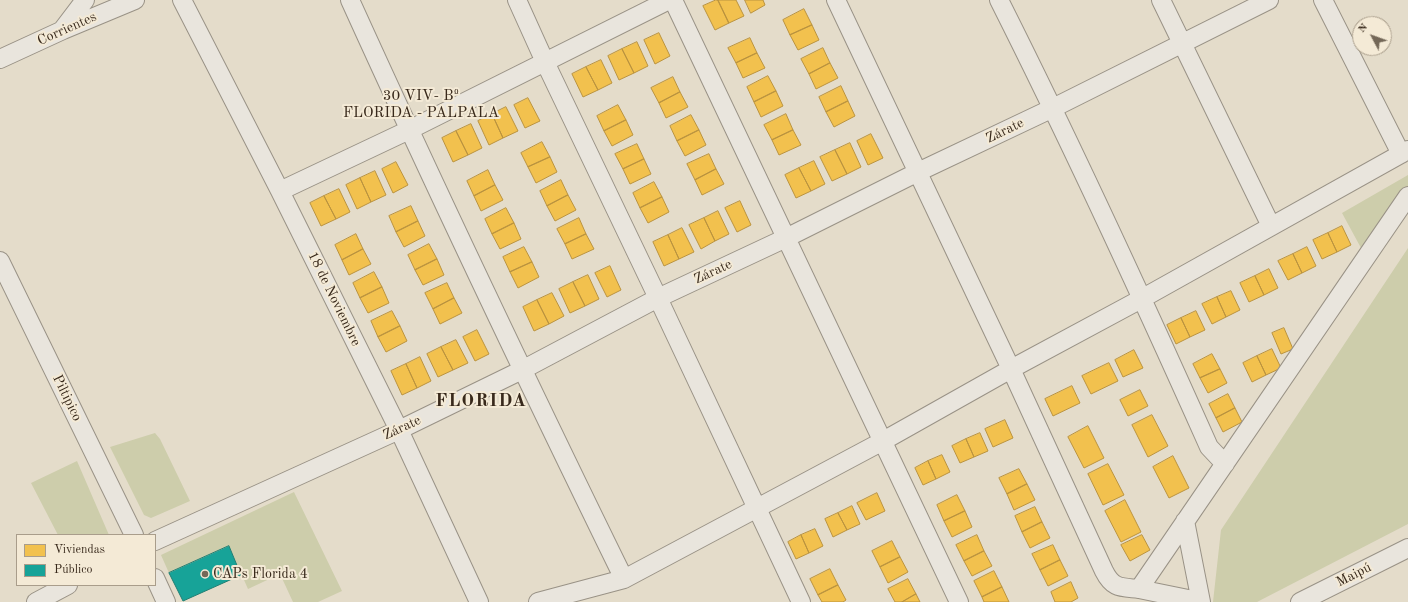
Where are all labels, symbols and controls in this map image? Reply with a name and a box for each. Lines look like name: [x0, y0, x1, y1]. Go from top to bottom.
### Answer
street label: Corrientes: [35, 9, 99, 49]
north arrow: [1352, 16, 1392, 56]
text: N: [1356, 22, 1370, 35]
district label: 30 VIV- Bº FLORIDA - PALPALA: [334, 87, 508, 122]
street label: Zárate: [983, 115, 1027, 147]
street label: 18 de Noviembre: [304, 249, 364, 349]
street label: Zárate: [691, 256, 735, 288]
street label: Piltipico: [49, 372, 85, 424]
district label: FLORIDA: [435, 390, 527, 412]
street label: Zárate: [380, 412, 424, 444]
legend: [16, 534, 156, 586]
text: Viviendas: [54, 544, 105, 556]
street label: Maipú: [1334, 559, 1374, 591]
text: Público: [54, 564, 92, 576]
place label: CAPs Florida 4: [213, 566, 308, 582]
marker: CAPs Florida 4: [200, 569, 210, 579]

